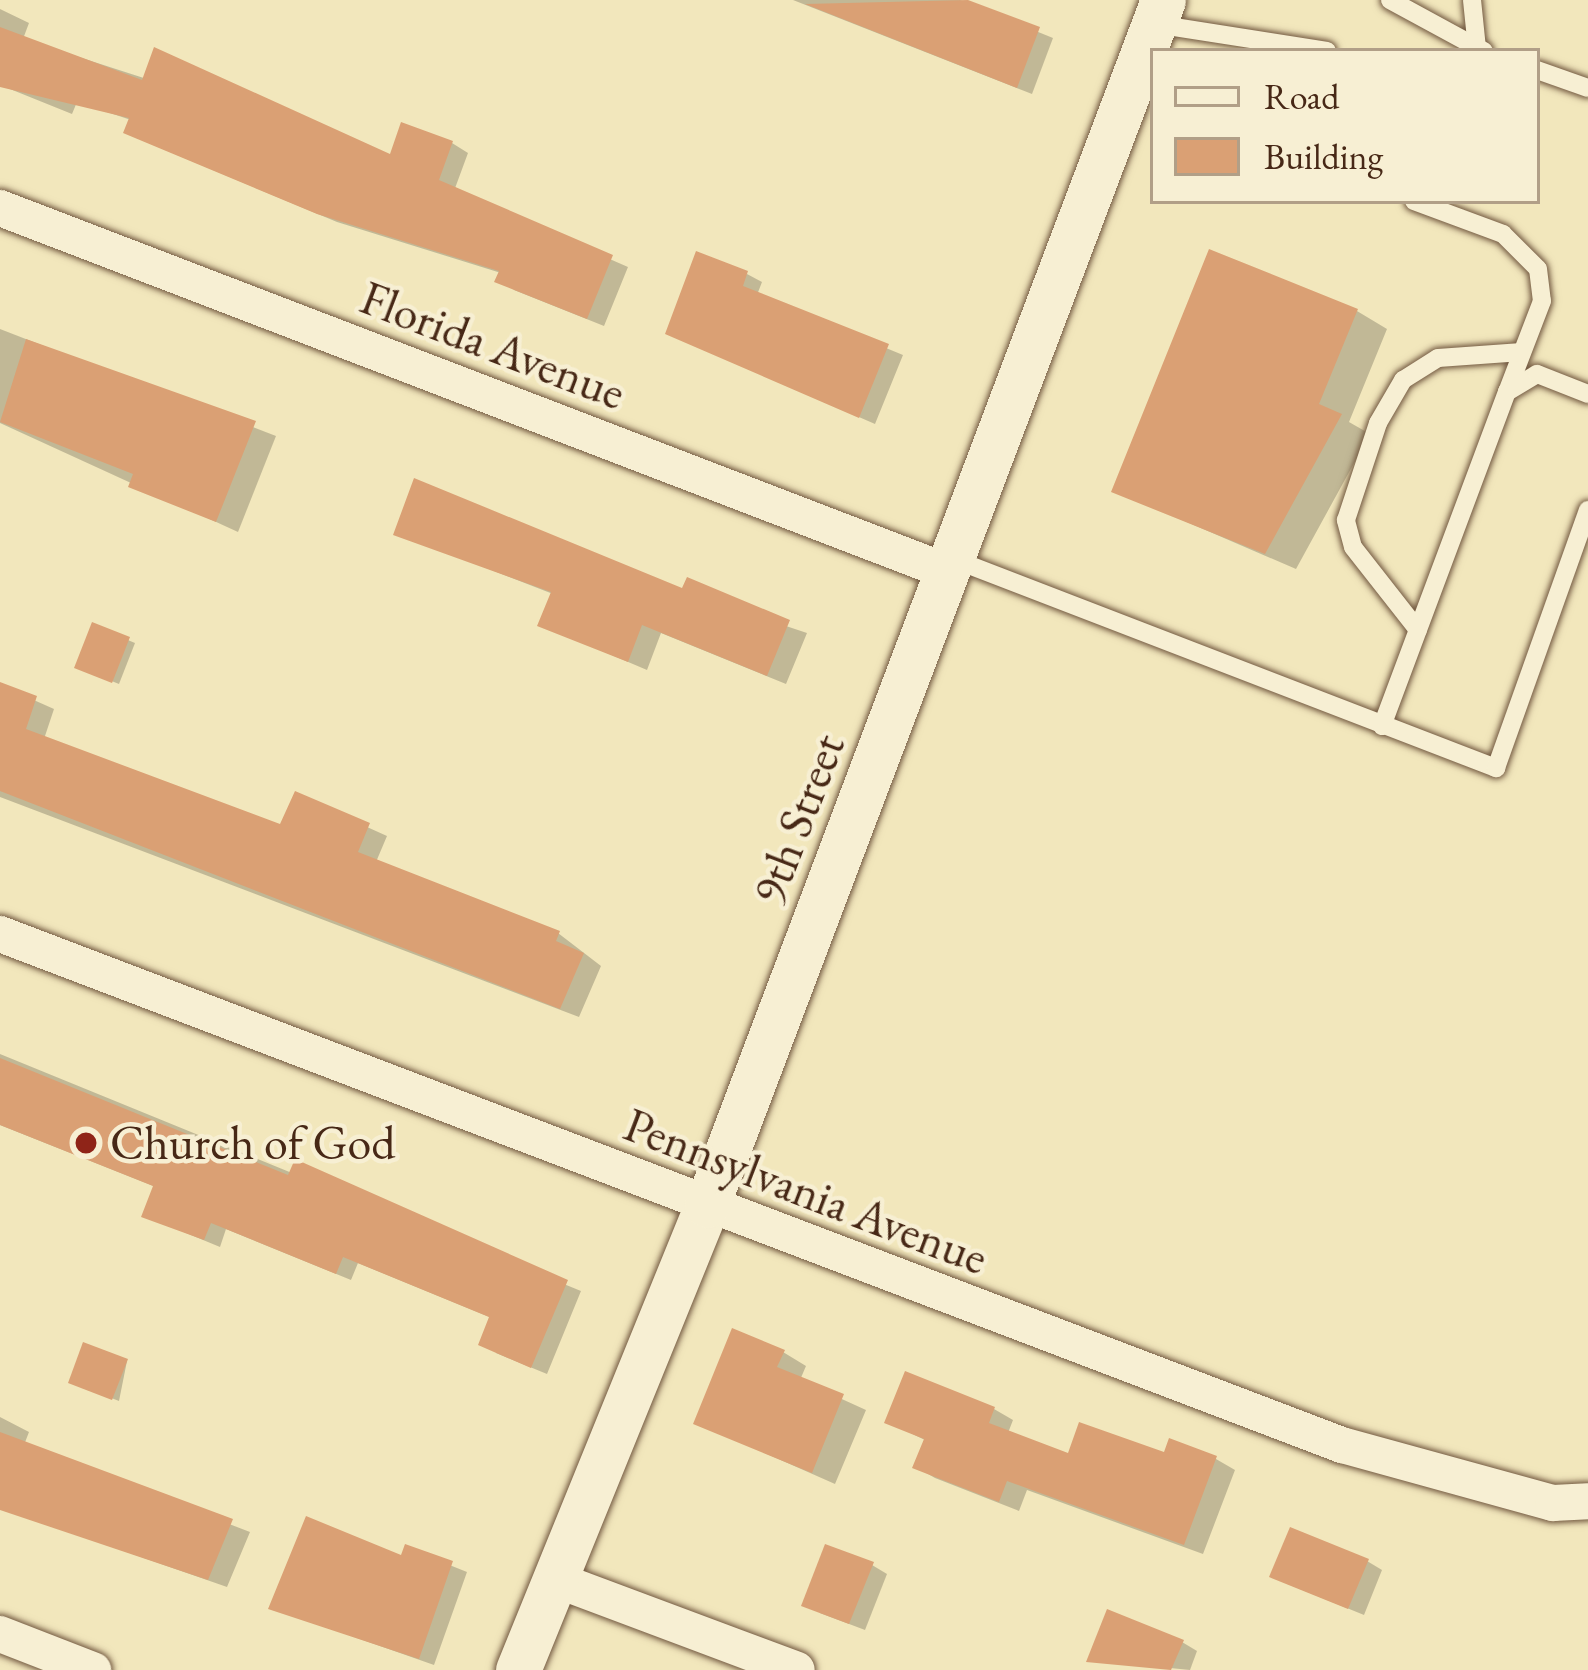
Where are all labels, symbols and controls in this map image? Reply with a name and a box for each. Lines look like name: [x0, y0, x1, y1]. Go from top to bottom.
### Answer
legend: [1150, 48, 1540, 204]
text: Road: [1264, 73, 1339, 120]
text: Building: [1264, 133, 1383, 180]
street label: Florida Avenue: [353, 268, 633, 422]
street label: 9th Street: [739, 726, 857, 912]
street label: Pennsylvania Avenue: [616, 1095, 996, 1287]
place label: Church of God: [110, 1114, 396, 1172]
marker: Church of God: [73, 1130, 99, 1156]

